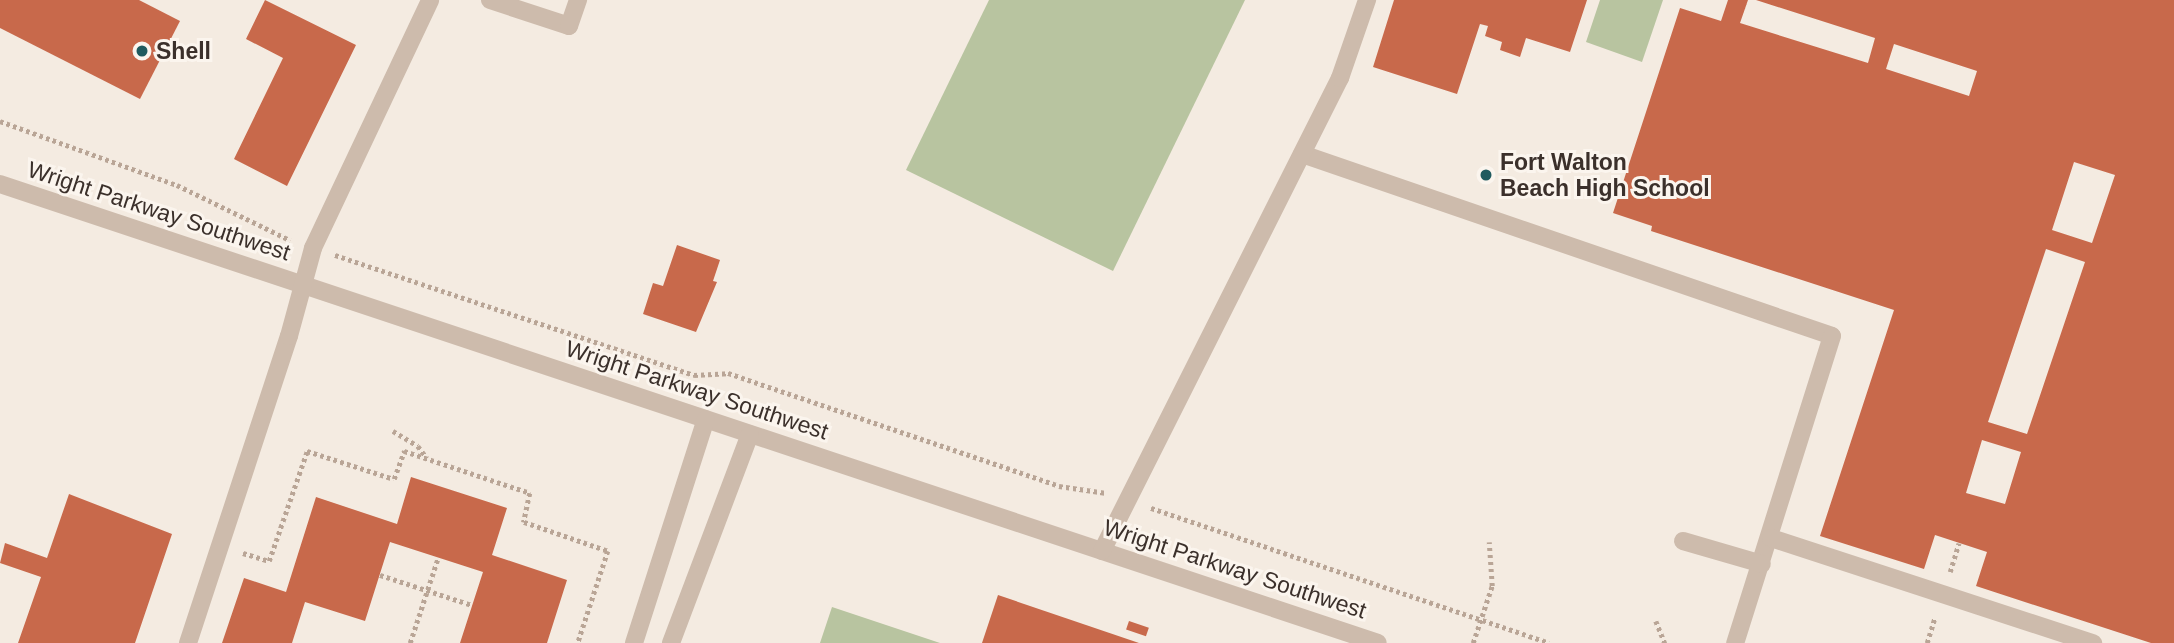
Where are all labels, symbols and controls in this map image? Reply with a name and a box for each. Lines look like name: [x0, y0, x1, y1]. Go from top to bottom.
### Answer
place label: Shell: [156, 37, 211, 65]
marker: Shell: [134, 43, 150, 59]
place label: Fort Walton Beach High School: [1500, 148, 1710, 202]
street label: Wright Parkway Southwest: [24, 155, 294, 267]
marker: Fort Walton Beach High School: [1478, 167, 1494, 183]
street label: Wright Parkway Southwest: [562, 334, 832, 446]
street label: Wright Parkway Southwest: [1100, 513, 1370, 625]

